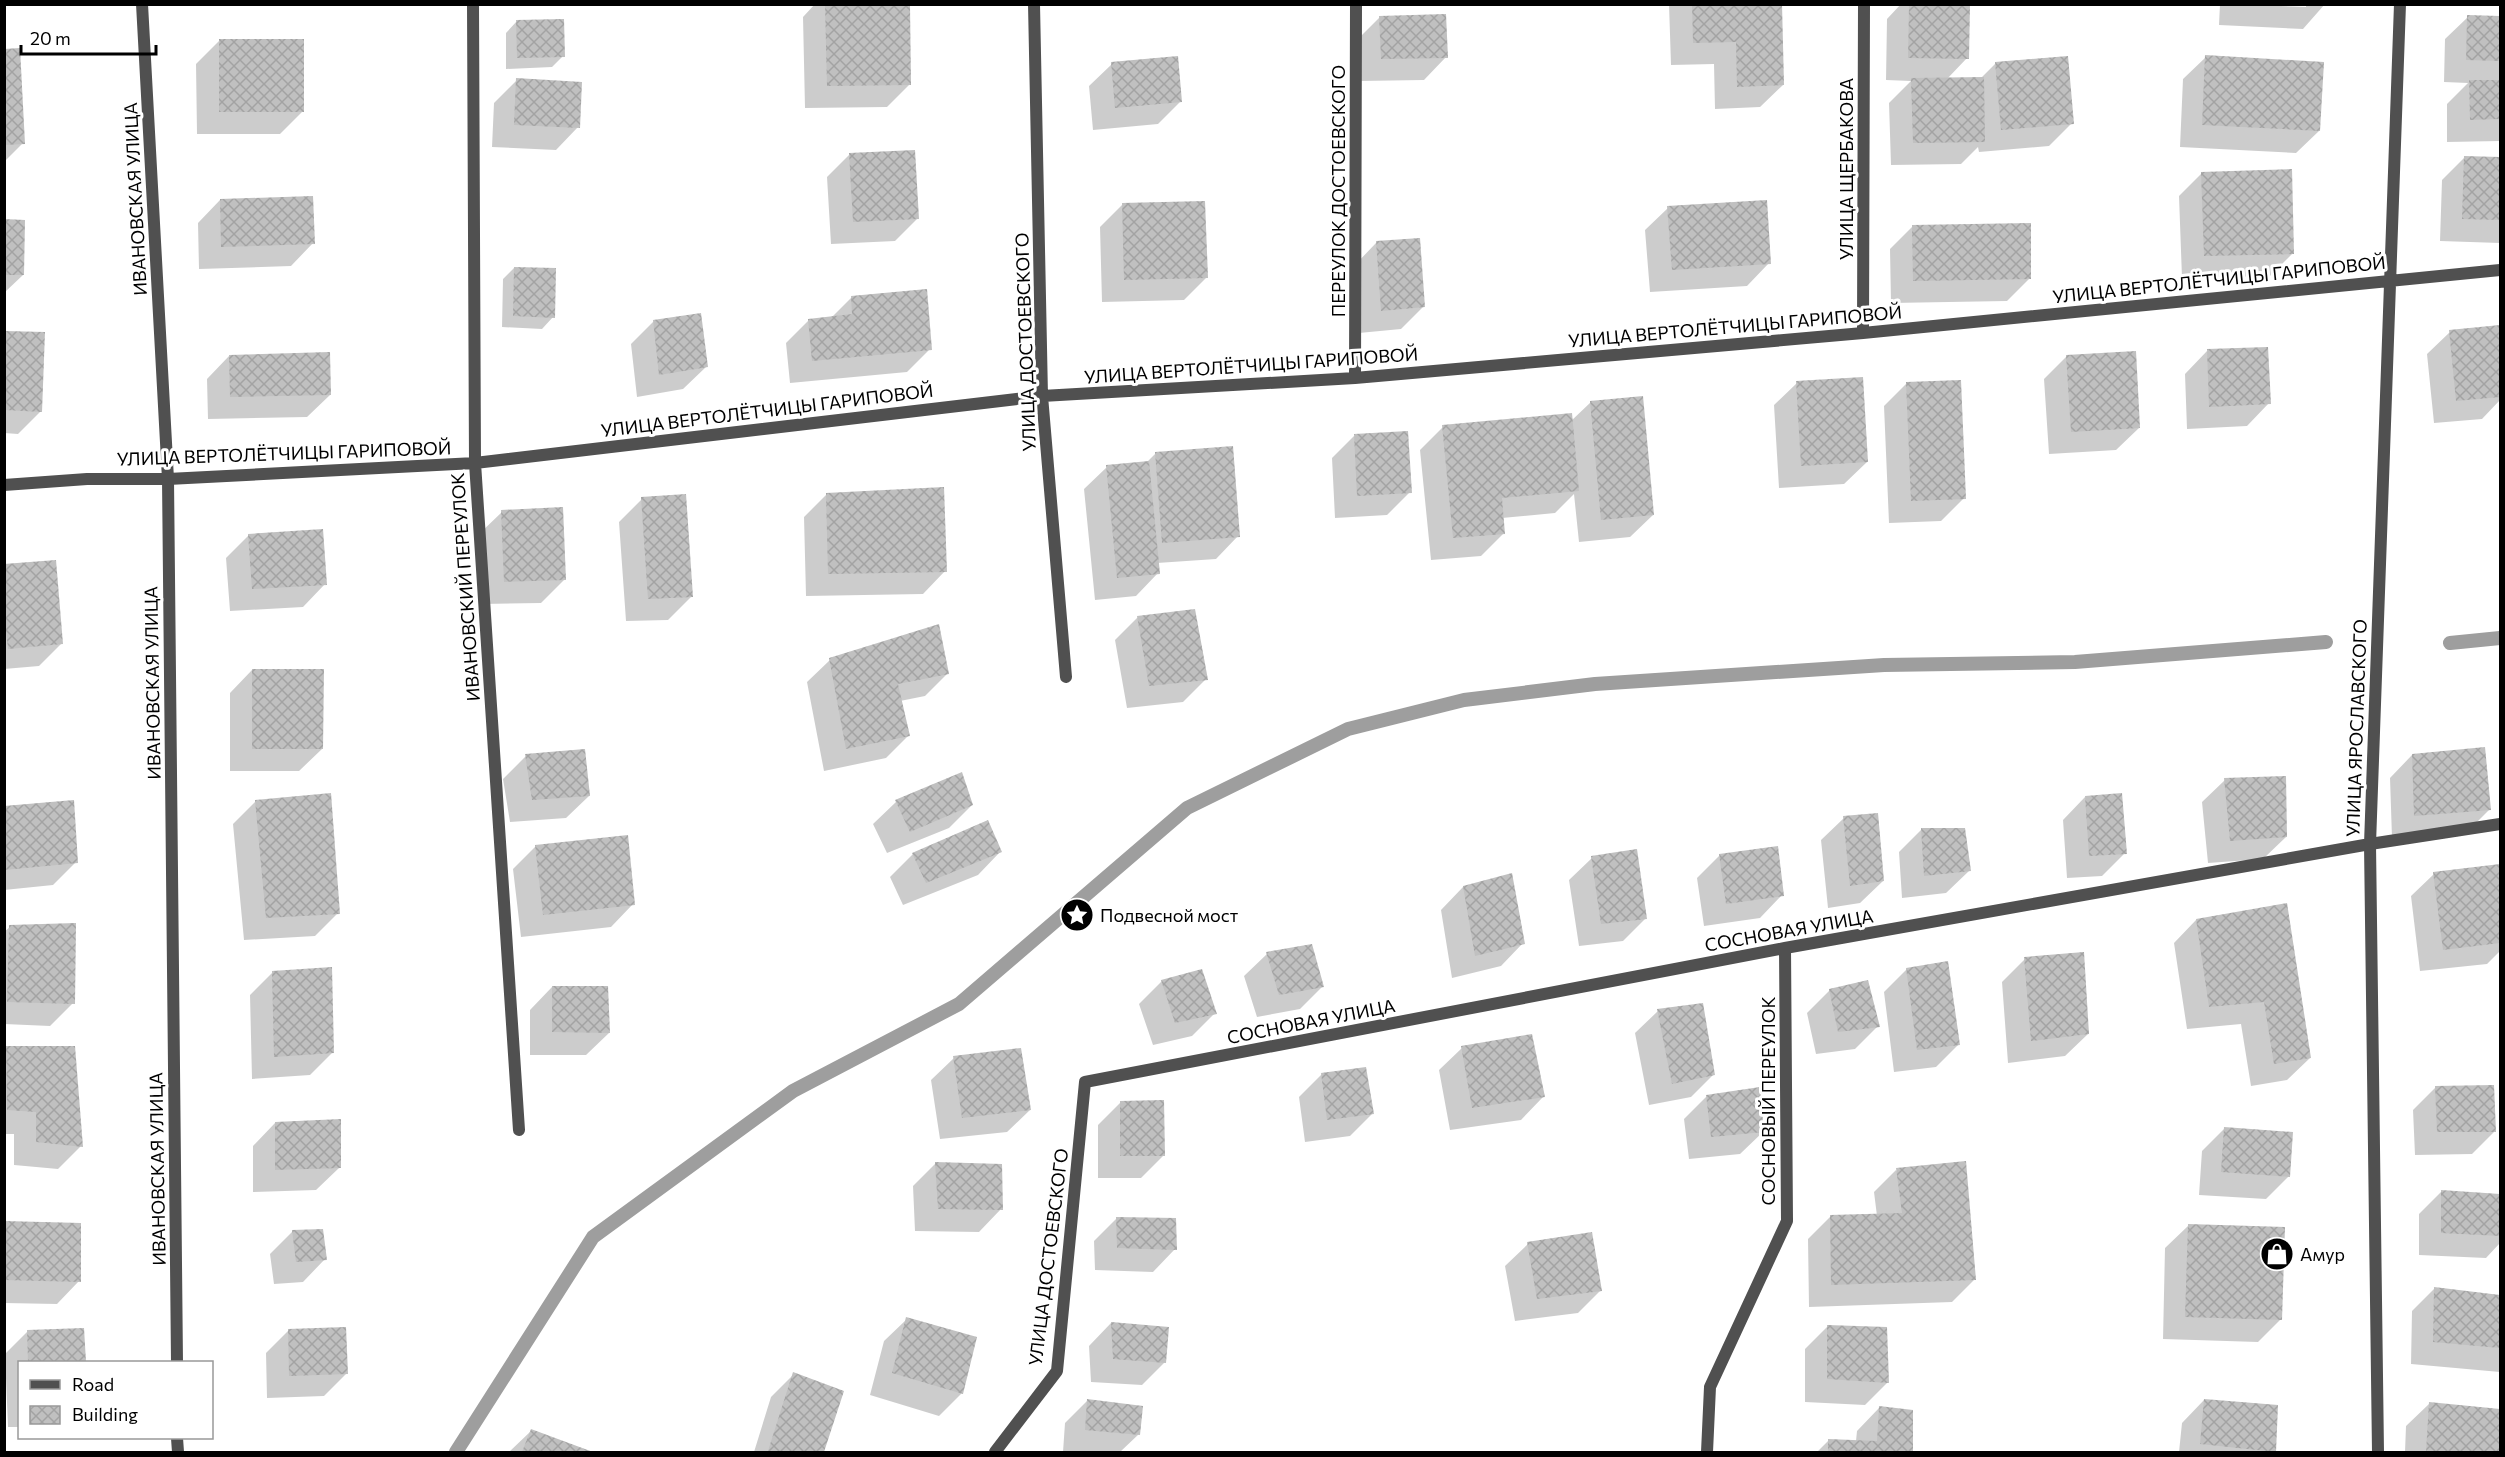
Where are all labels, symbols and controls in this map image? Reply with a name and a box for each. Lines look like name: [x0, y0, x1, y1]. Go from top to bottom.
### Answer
scale bar: [21, 18, 156, 56]
text: 20 m: [30, 27, 71, 49]
street label: ПЕРЕУЛОК ДОСТОЕВСКОГО: [1327, 65, 1349, 317]
street label: УЛИЦА ЩЕРБАКОВА: [1835, 78, 1857, 260]
street label: ИВАНОВСКАЯ УЛИЦА: [119, 102, 151, 296]
street label: УЛИЦА ДОСТОЕВСКОГО: [1010, 232, 1040, 452]
street label: УЛИЦА ВЕРТОЛЁТЧИЦЫ ГАРИПОВОЙ: [2051, 251, 2387, 307]
street label: УЛИЦА ВЕРТОЛЁТЧИЦЫ ГАРИПОВОЙ: [1567, 300, 1903, 352]
street label: УЛИЦА ВЕРТОЛЁТЧИЦЫ ГАРИПОВОЙ: [1083, 342, 1419, 388]
street label: УЛИЦА ВЕРТОЛЁТЧИЦЫ ГАРИПОВОЙ: [599, 379, 935, 441]
street label: УЛИЦА ВЕРТОЛЁТЧИЦЫ ГАРИПОВОЙ: [116, 436, 452, 470]
street label: ИВАНОВСКИЙ ПЕРЕУЛОК: [446, 472, 484, 702]
street label: ИВАНОВСКАЯ УЛИЦА: [139, 586, 165, 780]
street label: УЛИЦА ЯРОСЛАВСКОГО: [2341, 619, 2371, 837]
place icon: Подвесной мост: [1059, 897, 1095, 933]
place label: Подвесной мост: [1100, 904, 1239, 926]
street label: СОСНОВАЯ УЛИЦА: [1703, 904, 1875, 956]
street label: СОСНОВАЯ УЛИЦА: [1225, 994, 1397, 1048]
street label: СОСНОВЫЙ ПЕРЕУЛОК: [1757, 996, 1779, 1206]
street label: ИВАНОВСКАЯ УЛИЦА: [144, 1072, 170, 1266]
street label: УЛИЦА ДОСТОЕВСКОГО: [1024, 1147, 1072, 1367]
shop icon: Амур: [2259, 1236, 2295, 1272]
place label: Амур: [2300, 1243, 2345, 1265]
legend: [18, 1361, 213, 1439]
text: Road: [72, 1373, 114, 1395]
text: Building: [72, 1403, 138, 1425]

